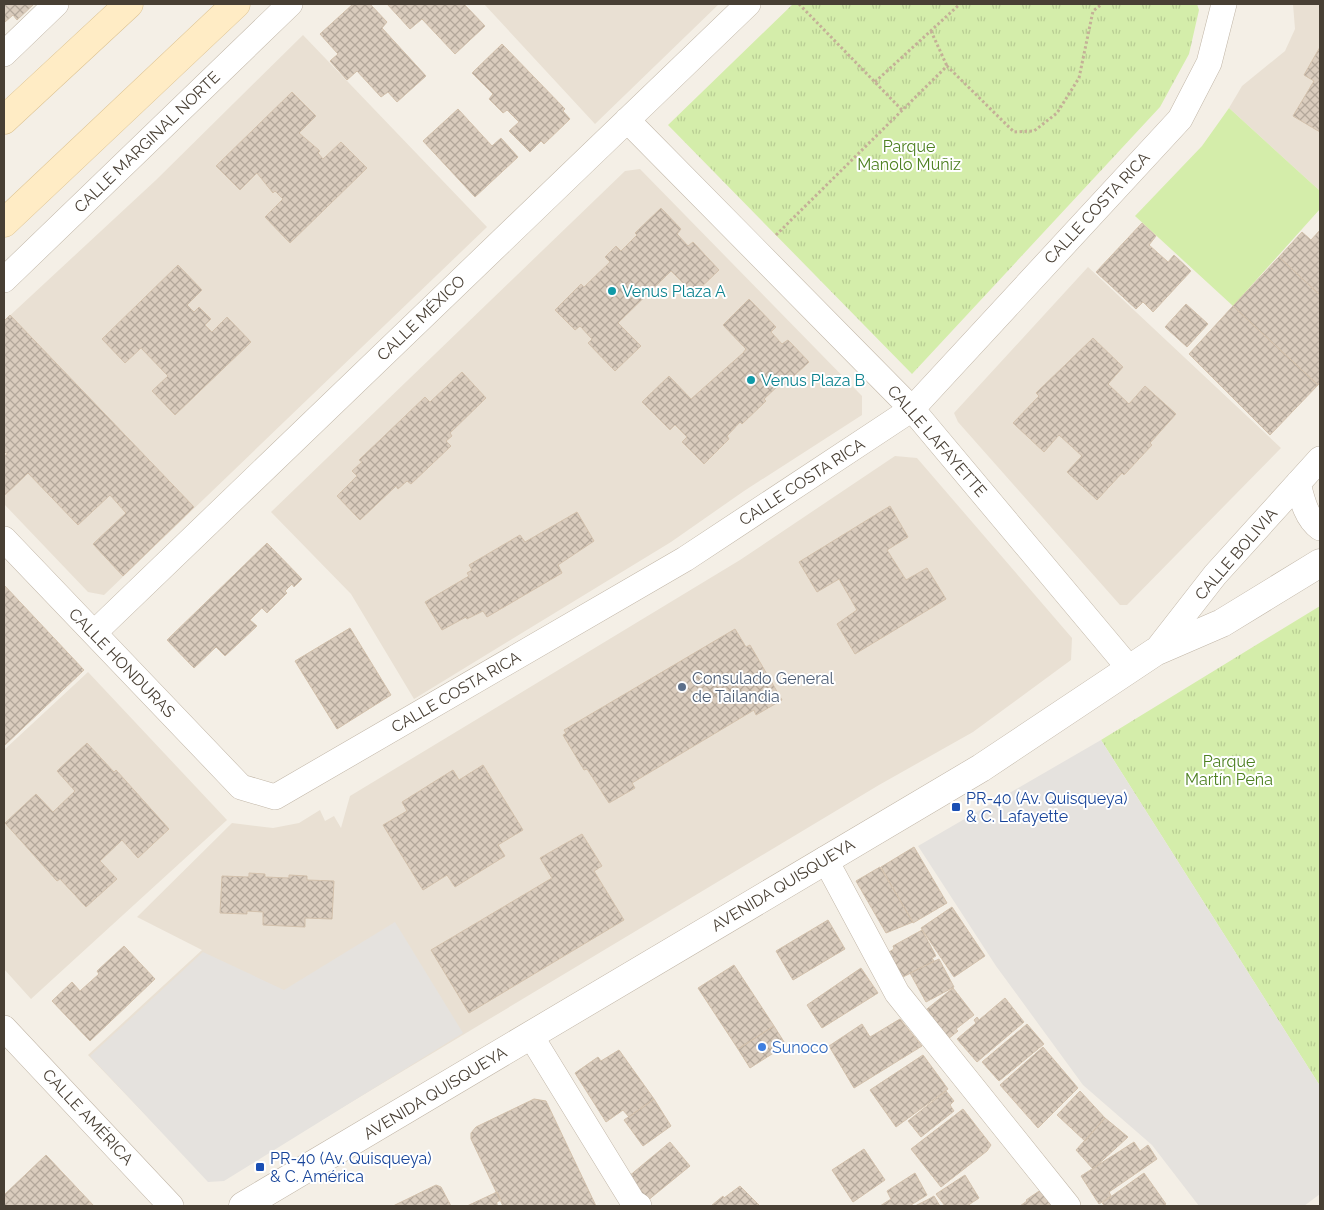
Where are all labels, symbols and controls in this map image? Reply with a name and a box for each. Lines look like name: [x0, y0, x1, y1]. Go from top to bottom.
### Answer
street label: CALLE MARGINAL NORTE: [70, 67, 224, 217]
park label: Parque Manolo Muñiz: [857, 137, 961, 174]
street label: CALLE COSTA RICA: [1040, 148, 1154, 268]
street label: CALLE MÉXICO: [372, 271, 469, 365]
place label: Venus Plaza A: [622, 282, 726, 301]
marker: Venus Plaza A: [606, 285, 618, 297]
place label: Venus Plaza B: [761, 371, 865, 390]
marker: Venus Plaza B: [745, 374, 757, 386]
street label: CALLE LAFAYETTE: [883, 381, 991, 501]
street label: CALLE COSTA RICA: [736, 434, 868, 530]
street label: CALLE BOLIVIA: [1191, 504, 1281, 604]
street label: CALLE HONDURAS: [65, 604, 179, 722]
street label: CALLE COSTA RICA: [388, 647, 524, 737]
place label: Consulado General de Tailandia: [692, 669, 835, 706]
marker: Consulado General de Tailandia: [676, 681, 688, 693]
park label: Parque Martín Peña: [1185, 752, 1273, 789]
place label: PR-40 (Av. Quisqueya) & C. Lafayette: [966, 789, 1127, 826]
marker: PR-40 (Av. Quisqueya) & C. Lafayette: [950, 801, 962, 813]
street label: AVENIDA QUISQUEYA: [708, 835, 858, 935]
place label: Sunoco: [772, 1038, 828, 1057]
marker: Sunoco: [756, 1041, 768, 1053]
street label: AVENIDA QUISQUEYA: [360, 1043, 510, 1143]
street label: CALLE AMÉRICA: [39, 1064, 138, 1169]
place label: PR-40 (Av. Quisqueya) & C. América: [270, 1149, 431, 1186]
marker: PR-40 (Av. Quisqueya) & C. América: [254, 1161, 266, 1173]

